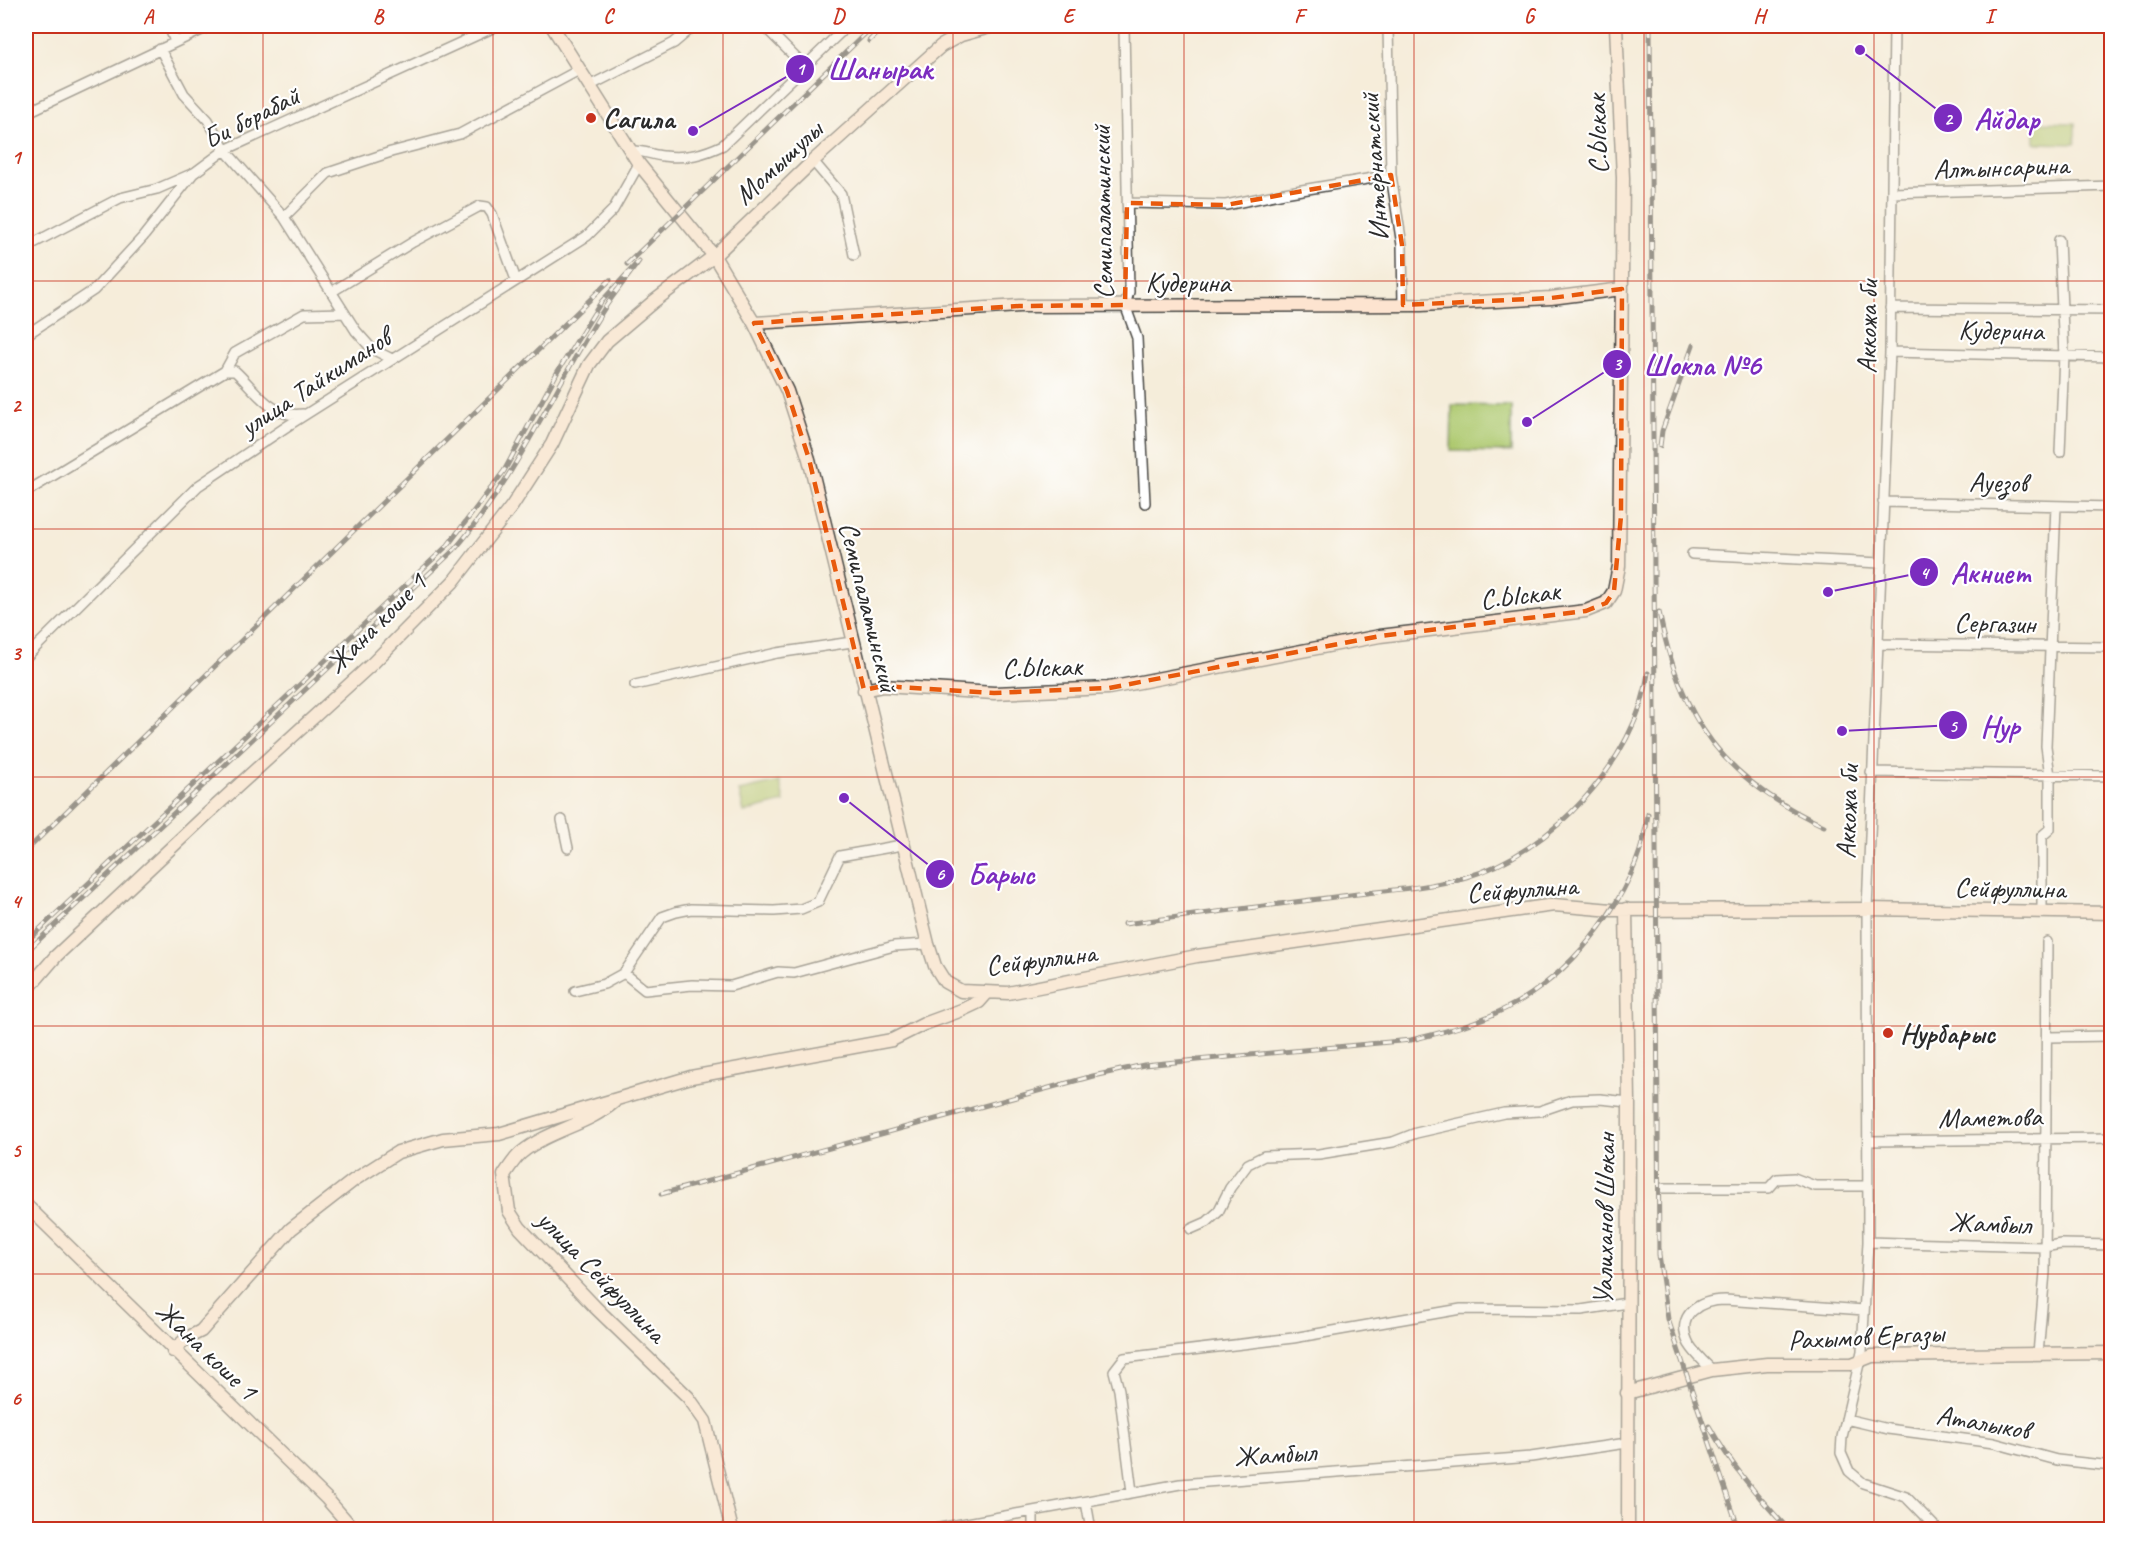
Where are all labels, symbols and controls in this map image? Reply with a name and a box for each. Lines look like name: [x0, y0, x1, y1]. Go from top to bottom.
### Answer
text: A: [143, 4, 155, 29]
text: B: [373, 4, 385, 29]
text: C: [603, 4, 615, 29]
text: D: [832, 4, 846, 29]
text: E: [1063, 4, 1077, 29]
text: F: [1294, 4, 1308, 29]
text: G: [1524, 4, 1537, 29]
text: H: [1753, 4, 1768, 29]
text: I: [1985, 4, 1998, 29]
callout: Шанырак: [785, 45, 944, 93]
text: Шанырак: [827, 50, 935, 88]
text: 1: [796, 58, 806, 80]
street label: Би борабай: [197, 77, 306, 156]
street label: Интернатский: [1351, 90, 1397, 242]
street label: С.Ыскак: [1578, 92, 1616, 175]
callout: Айдар: [1933, 94, 2052, 142]
text: Айдар: [1974, 100, 2041, 138]
place label: Сагила: [603, 101, 677, 136]
text: 2: [1944, 108, 1954, 130]
marker: Сагила: [584, 111, 598, 125]
street label: Момышулы: [726, 111, 831, 212]
street label: Семипалатинский: [1083, 123, 1121, 299]
text: 1: [12, 145, 23, 170]
street label: Алтынсарина: [1933, 147, 2072, 187]
street label: Кудерина: [1145, 265, 1232, 300]
street label: Аккожа би: [1849, 277, 1885, 374]
street label: Кудерина: [1958, 312, 2046, 348]
street label: улица Тайкиманов: [231, 317, 403, 445]
callout: Шокла №6: [1602, 340, 1773, 388]
text: Шокла №6: [1643, 346, 1763, 384]
text: 3: [1613, 353, 1623, 375]
text: 2: [12, 393, 23, 418]
street label: Ауезов: [1969, 464, 2032, 501]
street label: Семипалатинский: [831, 518, 907, 697]
callout: Акниет: [1909, 548, 2043, 596]
text: Акниет: [1951, 554, 2032, 592]
text: 4: [1920, 562, 1930, 584]
street label: Жана коше 1: [318, 564, 435, 681]
street label: С.Ыскак: [1478, 573, 1564, 617]
street label: Сергазин: [1954, 605, 2038, 641]
text: 3: [12, 641, 23, 666]
street label: С.Ыскак: [1001, 648, 1084, 686]
callout: Нур: [1938, 701, 2031, 749]
text: Нур: [1980, 707, 2022, 745]
text: 5: [1949, 715, 1959, 737]
street label: Аккожа би: [1828, 762, 1866, 859]
callout: Барыс: [925, 850, 1046, 898]
text: Барыс: [968, 855, 1037, 893]
text: 6: [936, 863, 946, 885]
street label: Сейфуллина: [1465, 867, 1581, 910]
street label: Сейфуллина: [1954, 870, 2068, 907]
text: 4: [12, 889, 24, 914]
street label: Сейфуллина: [984, 935, 1101, 983]
place label: Нурбарыс: [1900, 1016, 1997, 1051]
marker: Нурбарыс: [1881, 1026, 1895, 1040]
street label: Маметова: [1938, 1099, 2044, 1135]
street label: Уалиханов Шокан: [1585, 1130, 1623, 1305]
text: 5: [12, 1138, 23, 1163]
street label: улица Сейфуллина: [528, 1201, 676, 1352]
street label: Жамбыл: [1948, 1204, 2034, 1242]
street label: Жана коше 1: [149, 1293, 266, 1408]
street label: Рахымов Ергазы: [1787, 1314, 1947, 1358]
text: 6: [11, 1386, 22, 1411]
street label: Аталыков: [1934, 1397, 2037, 1448]
street label: Жамбыл: [1233, 1434, 1319, 1474]

